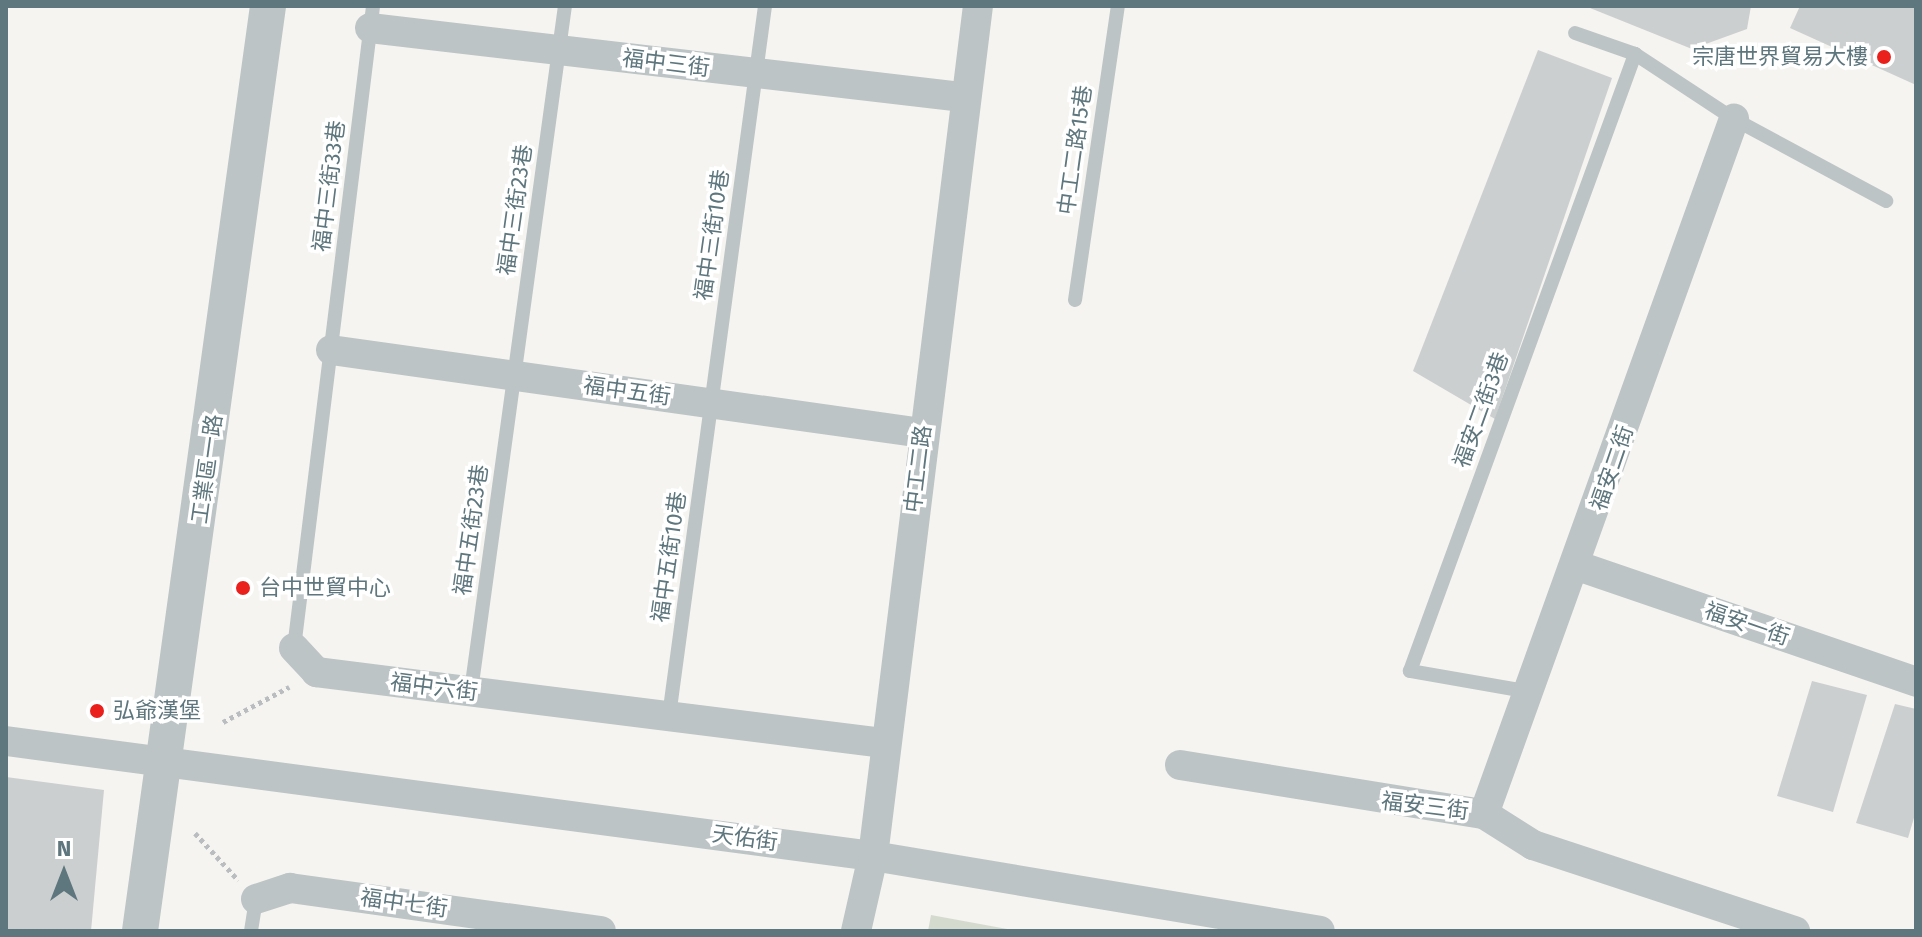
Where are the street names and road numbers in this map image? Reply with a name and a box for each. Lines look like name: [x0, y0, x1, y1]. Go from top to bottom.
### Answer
street label: 福中三街: [621, 45, 711, 81]
street label: 中工二路15巷: [1053, 84, 1097, 216]
street label: 福中三街33巷: [308, 119, 350, 253]
street label: 福中三街23巷: [493, 143, 537, 277]
street label: 福中三街10巷: [690, 168, 734, 302]
street label: 福安二街3巷: [1448, 349, 1514, 471]
street label: 福中五街: [582, 372, 672, 410]
street label: 工業區一路: [186, 413, 228, 525]
street label: 福安二街: [1585, 422, 1639, 514]
street label: 中工二路: [900, 424, 936, 514]
street label: 福中五街23巷: [449, 463, 493, 597]
street label: 福中五街10巷: [647, 490, 691, 624]
street label: 福安一街: [1701, 597, 1793, 651]
street label: 福中六街: [389, 669, 479, 705]
street label: 福安三街: [1380, 788, 1470, 824]
street label: 天佑街: [710, 820, 780, 856]
street label: 福中七街: [359, 884, 449, 922]

